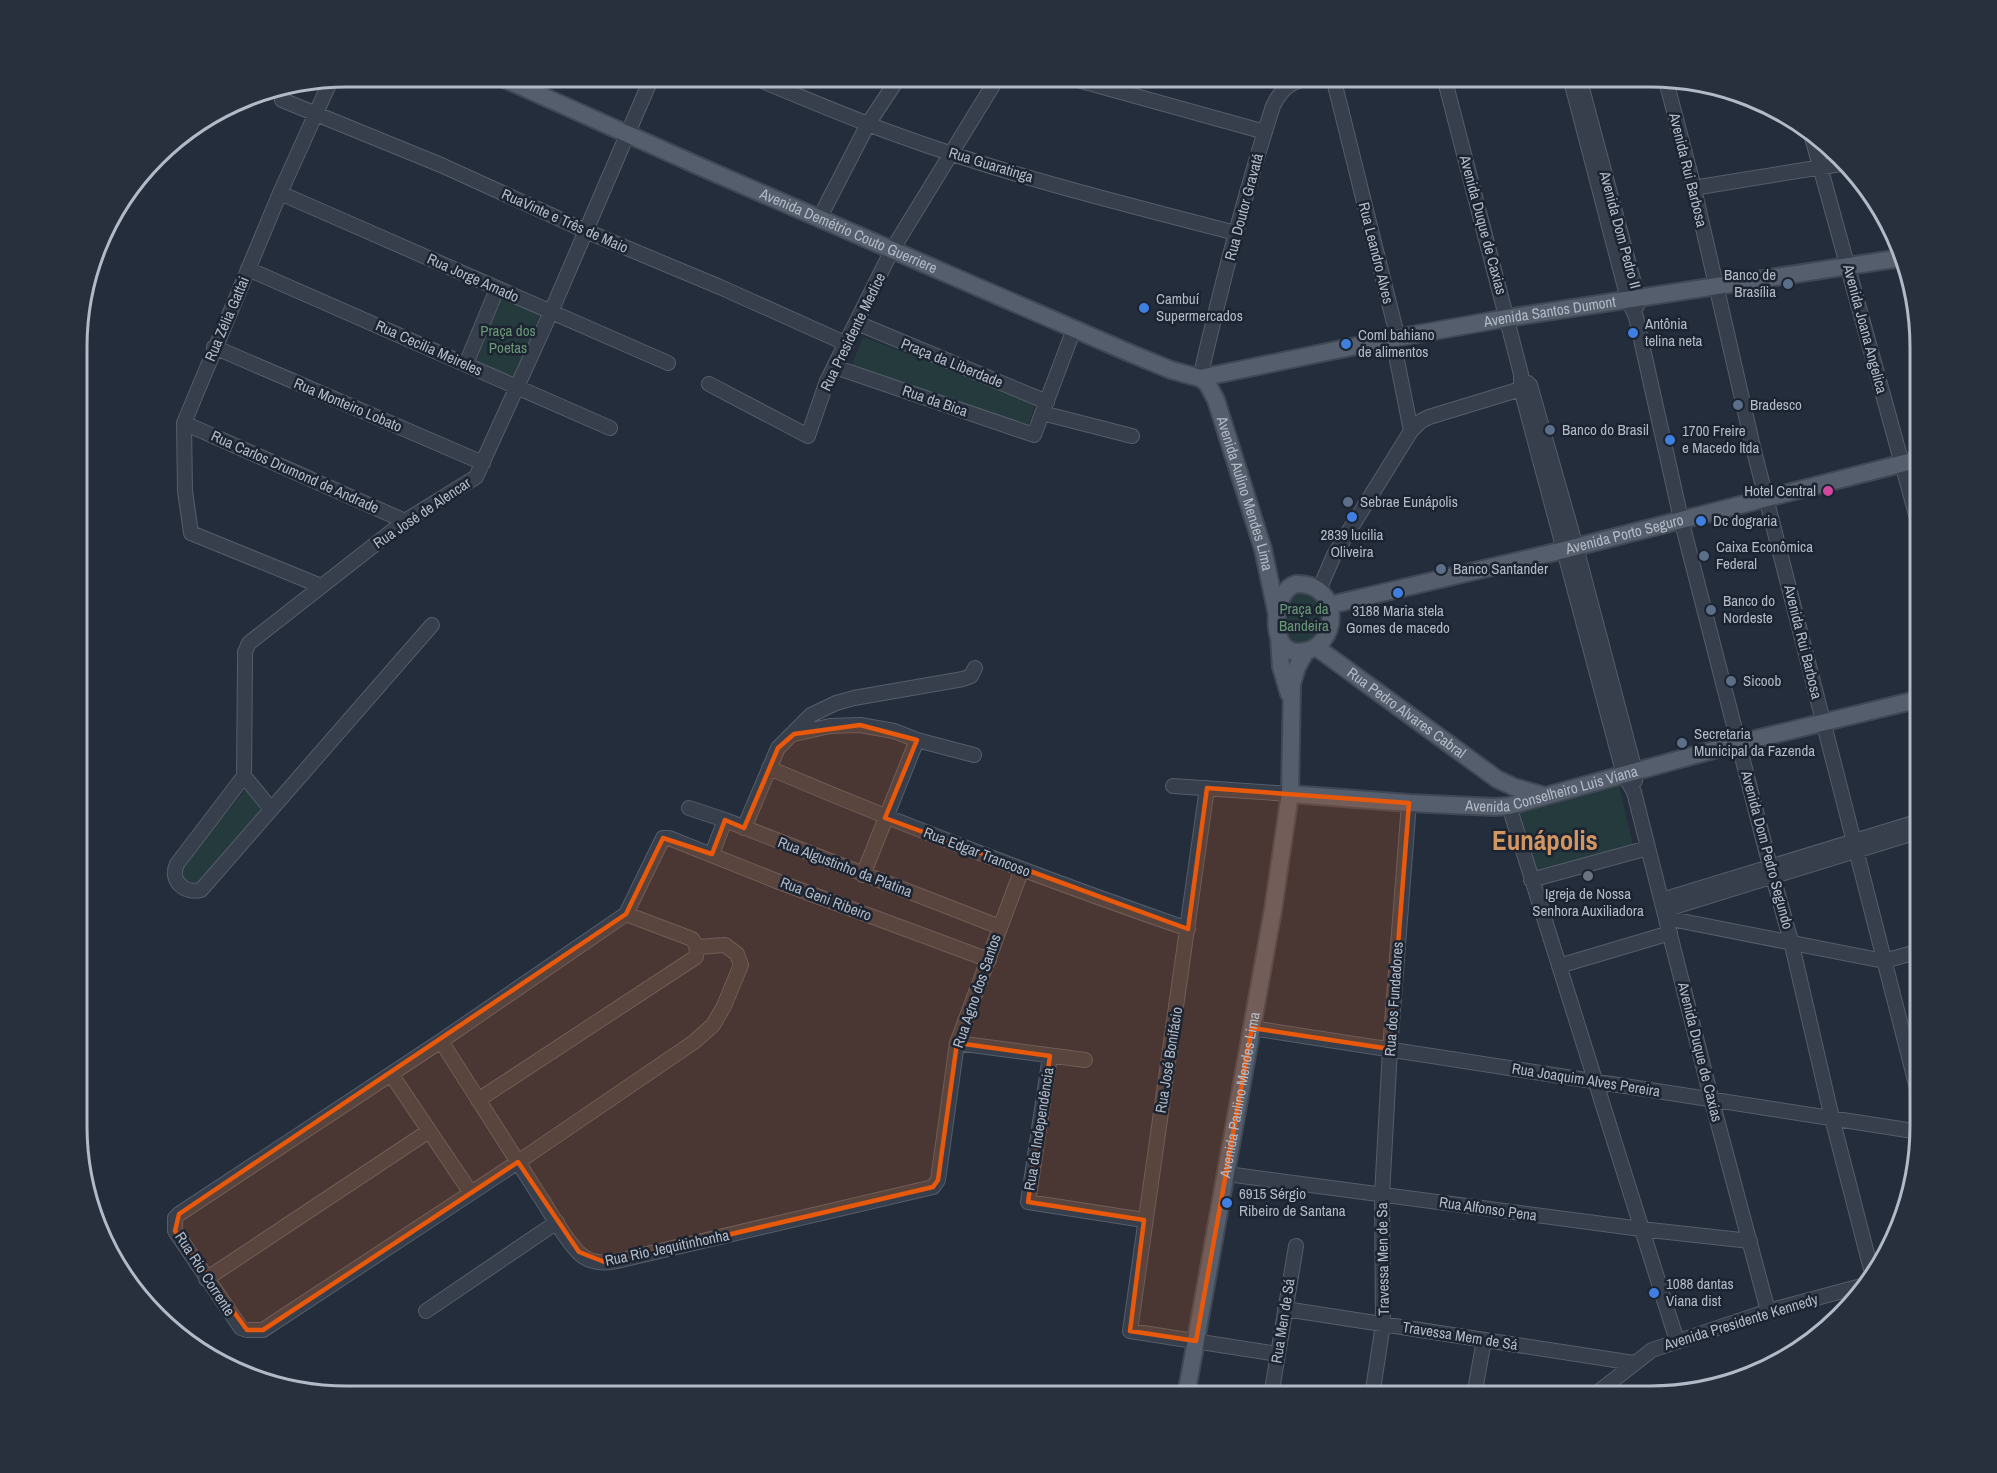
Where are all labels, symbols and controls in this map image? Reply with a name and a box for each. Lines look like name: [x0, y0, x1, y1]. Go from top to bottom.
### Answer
street label: Avenida Rui Barbosa: [1664, 110, 1713, 229]
street label: Rua Guaratinga: [946, 142, 1036, 187]
street label: Rua Doutor Gravatá: [1219, 151, 1268, 263]
street label: Avenida Duque de Caxias: [1455, 152, 1512, 297]
street label: Avenida Dom Pedro II: [1594, 168, 1646, 291]
street label: Avenida Demétrio Couto Guerriere: [756, 182, 941, 278]
street label: RuaVinte e Três de Maio: [499, 183, 632, 258]
street label: Rua Leandro Alves: [1354, 200, 1399, 306]
street label: Rua Jorge Amado: [424, 248, 523, 307]
street label: Avenida Joana Angelica: [1838, 261, 1893, 396]
place label: Banco de Brasília: [1724, 264, 1776, 302]
street label: Rua Presidente Medice: [815, 269, 890, 394]
street label: Rua Zélia Gattai: [199, 273, 254, 364]
marker: Banco de Brasília: [1781, 277, 1795, 291]
place label: Cambuí Supermercados: [1156, 288, 1243, 326]
street label: Avenida Santos Dumont: [1481, 291, 1618, 332]
marker: Cambuí Supermercados: [1137, 301, 1151, 315]
place label: Antônia telina neta: [1644, 313, 1703, 351]
street label: Rua Cecilia Meireles: [372, 315, 486, 380]
park label: Praça dos Poetas: [480, 320, 536, 358]
place label: Coml bahiano de alimentos: [1358, 324, 1435, 362]
marker: Antônia telina neta: [1626, 326, 1640, 340]
street label: Praça da Liberdade: [898, 333, 1006, 393]
marker: Coml bahiano de alimentos: [1339, 337, 1353, 351]
street label: Rua Monteiro Lobato: [291, 372, 406, 437]
street label: Rua da Bica: [900, 380, 971, 422]
place label: Bradesco: [1750, 394, 1802, 415]
marker: Bradesco: [1731, 398, 1745, 412]
street label: Avenida Aulino Mendes Lima: [1211, 413, 1278, 573]
place label: Banco do Brasil: [1562, 419, 1649, 440]
place label: 1700 Freire e Macedo ltda: [1682, 420, 1759, 458]
marker: Banco do Brasil: [1543, 423, 1557, 437]
street label: Rua Carlos Drumond de Andrade: [208, 425, 383, 518]
marker: 1700 Freire e Macedo ltda: [1663, 433, 1677, 447]
street label: Rua José de Alencar: [369, 472, 475, 553]
place label: Hotel Central: [1744, 480, 1816, 501]
marker: Hotel Central: [1821, 484, 1835, 498]
place label: Sebrae Eunápolis: [1360, 491, 1458, 512]
marker: Sebrae Eunápolis: [1341, 495, 1355, 509]
street label: Avenida Porto Seguro: [1562, 509, 1686, 559]
marker: 2839 lucilia Oliveira: [1345, 510, 1359, 524]
place label: Dc dograria: [1713, 510, 1777, 531]
marker: Dc dograria: [1694, 514, 1708, 528]
place label: 2839 lucilia Oliveira: [1321, 524, 1384, 562]
place label: Caixa Econômica Federal: [1716, 536, 1813, 574]
marker: Caixa Econômica Federal: [1697, 549, 1711, 563]
place label: Banco Santander: [1453, 558, 1548, 579]
marker: Banco Santander: [1434, 562, 1448, 576]
street label: Avenida Rui Barbosa: [1779, 582, 1828, 701]
marker: 3188 Maria stela Gomes de macedo: [1391, 586, 1405, 600]
place label: Banco do Nordeste: [1723, 590, 1775, 628]
park label: Praça da Bandeira: [1279, 598, 1329, 636]
place label: 3188 Maria stela Gomes de macedo: [1346, 600, 1450, 638]
marker: Banco do Nordeste: [1704, 603, 1718, 617]
street label: Rua Pedro Alvares Cabral: [1343, 662, 1470, 763]
place label: Sicoob: [1743, 670, 1781, 691]
marker: Sicoob: [1724, 674, 1738, 688]
place label: Secretaria Municipal da Fazenda: [1694, 723, 1815, 761]
marker: Secretaria Municipal da Fazenda: [1675, 736, 1689, 750]
street label: Avenida Conselheiro Luis Viana: [1464, 760, 1640, 817]
street label: Avenida Dom Pedro Segundo: [1736, 767, 1799, 932]
street label: Rua Edgar Trancoso: [921, 822, 1034, 882]
district label: Eunápolis: [1492, 822, 1598, 858]
street label: Rua Algustinho da Platina: [775, 831, 915, 902]
marker: Igreja de Nossa Senhora Auxiliadora: [1581, 869, 1595, 883]
street label: Rua Geni Ribeiro: [777, 871, 875, 926]
place label: Igreja de Nossa Senhora Auxiliadora: [1532, 883, 1644, 921]
street label: Rua Agno dos Santos: [947, 931, 1006, 1051]
street label: Rua dos Fundadores: [1379, 941, 1408, 1057]
street label: Avenida Duque de Caxias: [1673, 979, 1728, 1124]
street label: Rua José Bonifácio: [1150, 1005, 1187, 1115]
street label: Avenida Paulino Mendes Lima: [1214, 1010, 1265, 1180]
street label: Rua Joaquim Alves Pereira: [1510, 1057, 1662, 1102]
street label: Rua da Independência: [1018, 1066, 1059, 1192]
place label: 6915 Sérgio Ribeiro de Santana: [1239, 1183, 1346, 1221]
street label: Rua Alfonso Pena: [1438, 1191, 1538, 1226]
marker: 6915 Sérgio Ribeiro de Santana: [1220, 1196, 1234, 1210]
street label: Travessa Men de Sa: [1371, 1202, 1394, 1316]
street label: Rua Rio Jequitinhonha: [603, 1224, 731, 1271]
street label: Rua Rio Corrente: [170, 1228, 241, 1320]
place label: 1088 dantas Viana dist: [1666, 1273, 1734, 1311]
street label: Rua Men de Sá: [1265, 1277, 1300, 1365]
marker: 1088 dantas Viana dist: [1647, 1286, 1661, 1300]
street label: Avenida Presidente Kennedy: [1660, 1288, 1821, 1355]
street label: Travessa Mem de Sá: [1401, 1316, 1519, 1355]

